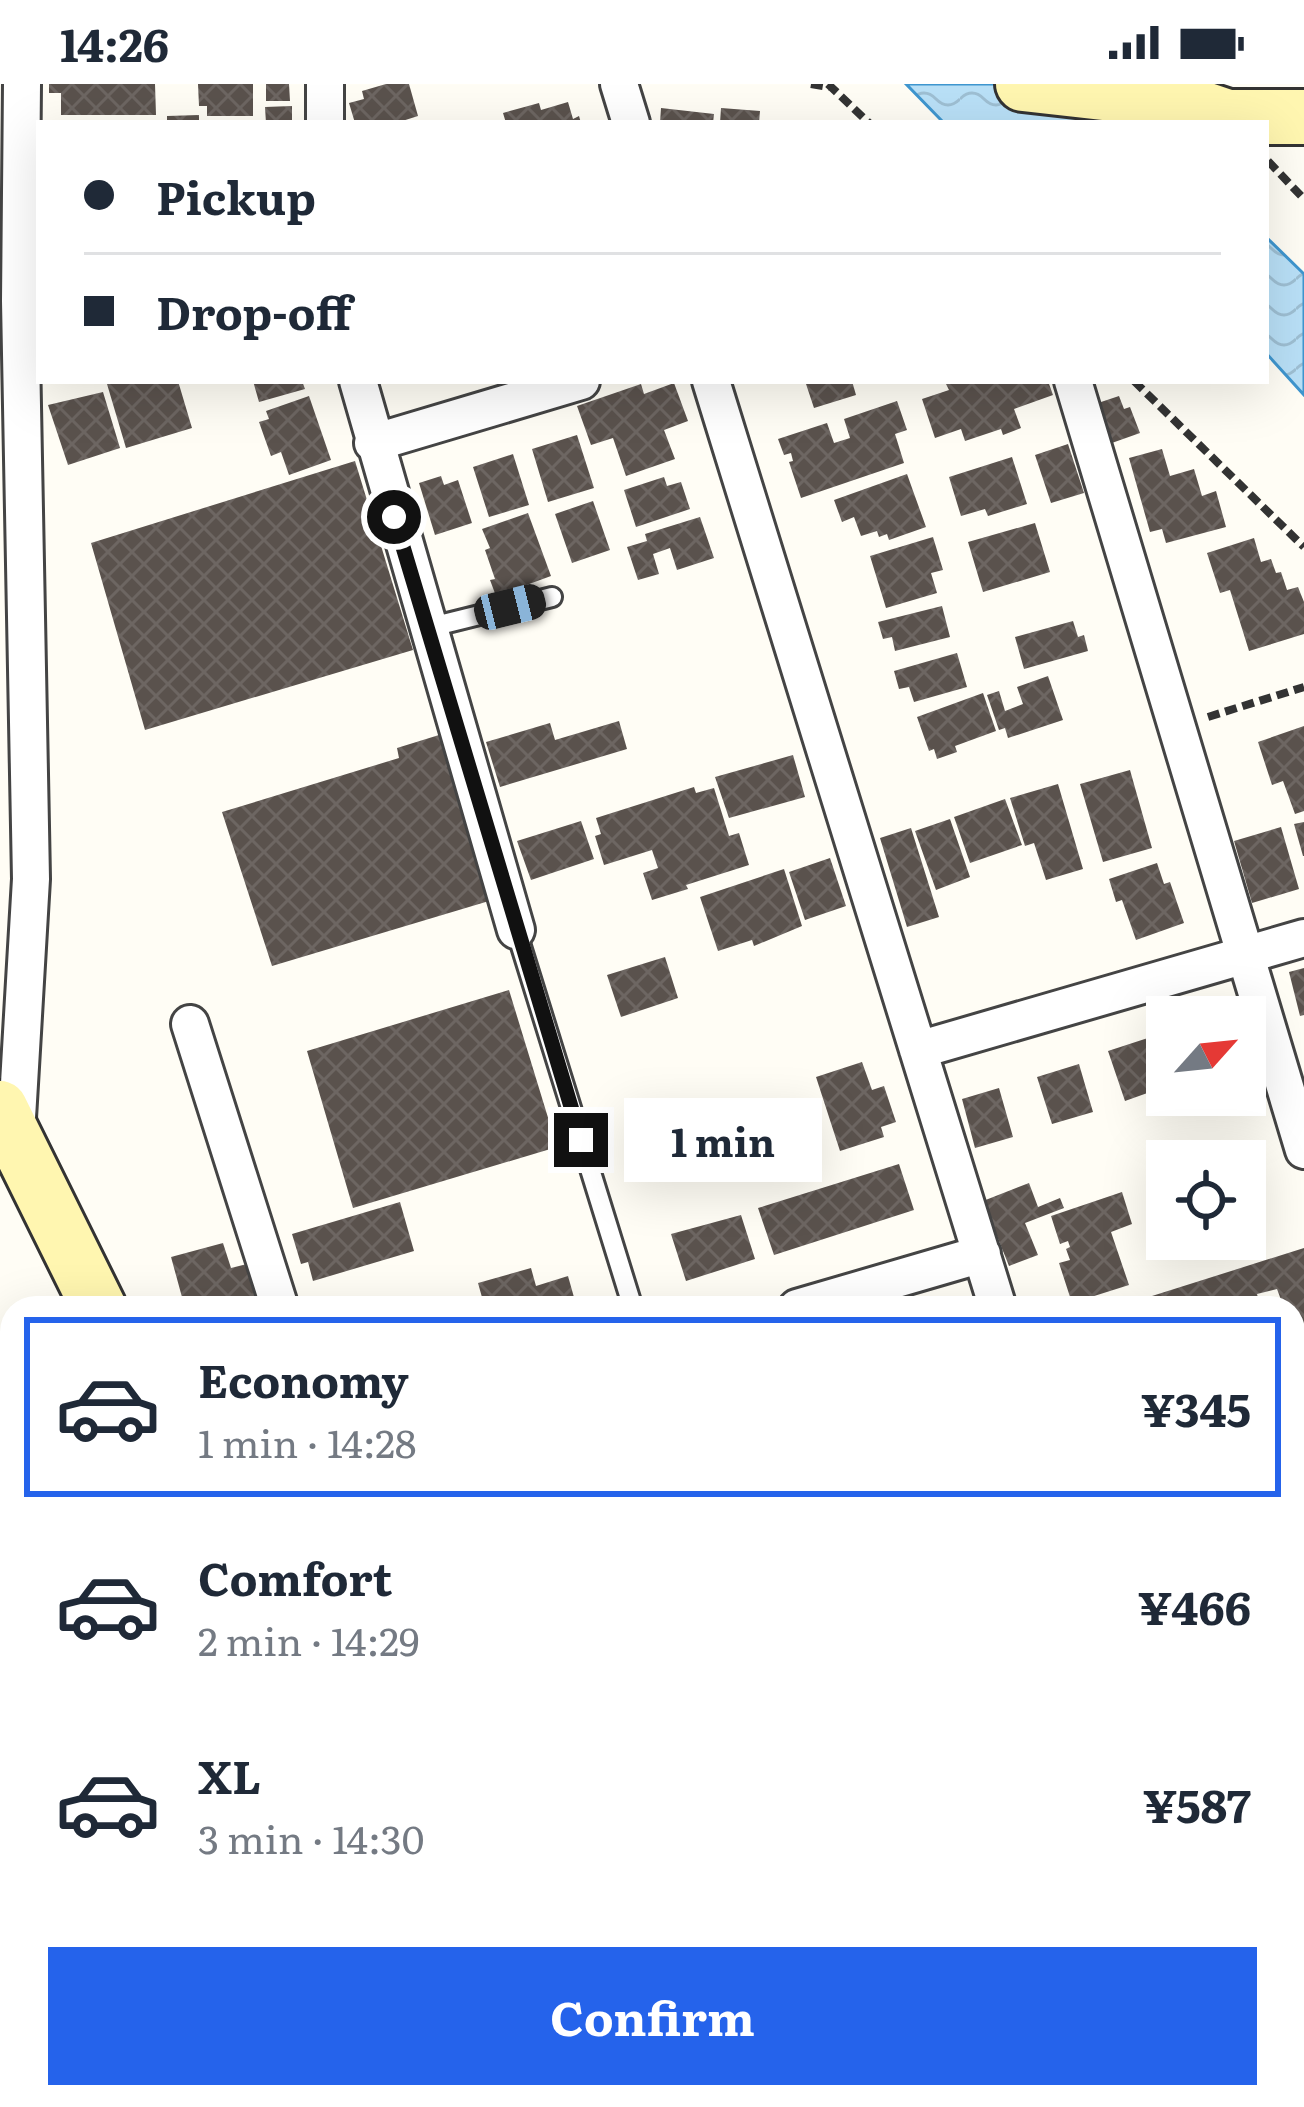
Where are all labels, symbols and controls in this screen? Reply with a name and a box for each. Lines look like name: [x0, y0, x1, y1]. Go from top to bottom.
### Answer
text: 14:26: [60, 9, 169, 76]
text: Pickup: [156, 162, 316, 229]
text: Drop-off: [156, 277, 352, 344]
route start: [367, 490, 421, 544]
car: [471, 581, 549, 633]
north arrow: [1146, 996, 1266, 1116]
map controls: [1146, 996, 1266, 1260]
callout: 1 min: [623, 1098, 821, 1182]
text: 1 min: [671, 1111, 775, 1169]
route end: [554, 1113, 608, 1167]
button: locate: [1146, 1140, 1266, 1260]
text: Economy: [198, 1345, 409, 1412]
icon: car: [54, 1353, 162, 1461]
text: ¥345: [1141, 1374, 1251, 1441]
text: 1 min · 14:28: [198, 1412, 417, 1470]
text: Comfort: [198, 1543, 392, 1610]
icon: car: [54, 1551, 162, 1659]
text: ¥466: [1138, 1572, 1251, 1639]
text: 2 min · 14:29: [198, 1610, 419, 1668]
text: XL: [198, 1741, 261, 1808]
icon: car: [54, 1749, 162, 1857]
text: ¥587: [1143, 1770, 1251, 1837]
text: 3 min · 14:30: [198, 1808, 424, 1866]
button: Confirm: [48, 1947, 1257, 2085]

